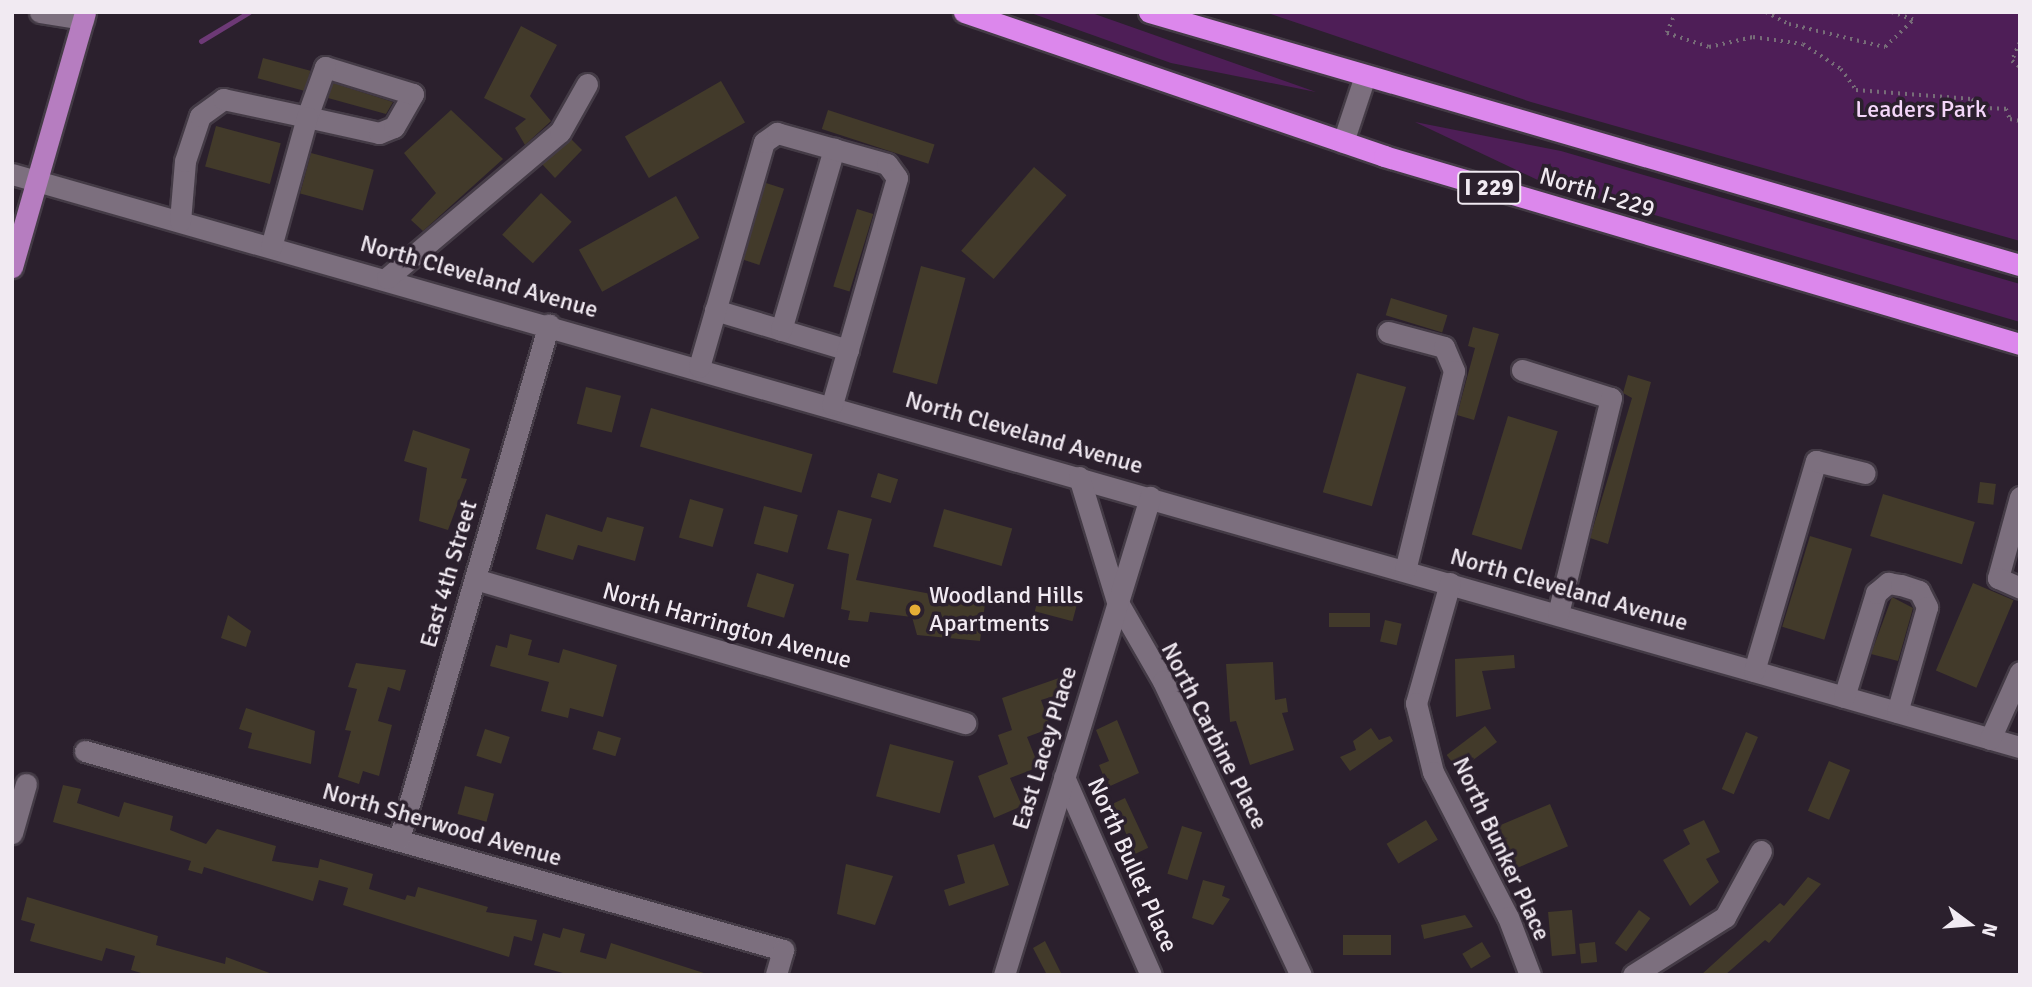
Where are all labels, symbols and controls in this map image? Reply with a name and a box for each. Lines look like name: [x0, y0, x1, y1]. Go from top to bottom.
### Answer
park label: Leaders Park: [1855, 96, 1987, 124]
street label: North I-229: [1536, 162, 1658, 224]
road number: I 229: [1456, 168, 1522, 208]
street label: North Cleveland Avenue: [357, 229, 601, 325]
street label: North Cleveland Avenue: [902, 385, 1146, 481]
street label: East 4th Street: [414, 497, 484, 651]
street label: North Cleveland Avenue: [1447, 542, 1691, 638]
street label: North Harrington Avenue: [599, 577, 855, 675]
place label: Woodland Hills Apartments: [929, 582, 1084, 638]
marker: Woodland Hills Apartments: [907, 602, 923, 618]
street label: North Carbine Place: [1154, 638, 1274, 834]
street label: East Lacey Place: [1006, 663, 1084, 833]
street label: North Bunker Place: [1446, 753, 1556, 945]
street label: North Bullet Place: [1081, 773, 1183, 957]
street label: North Sherwood Avenue: [319, 777, 565, 873]
north arrow: [1934, 889, 2004, 959]
text: N: [1976, 920, 2003, 939]

